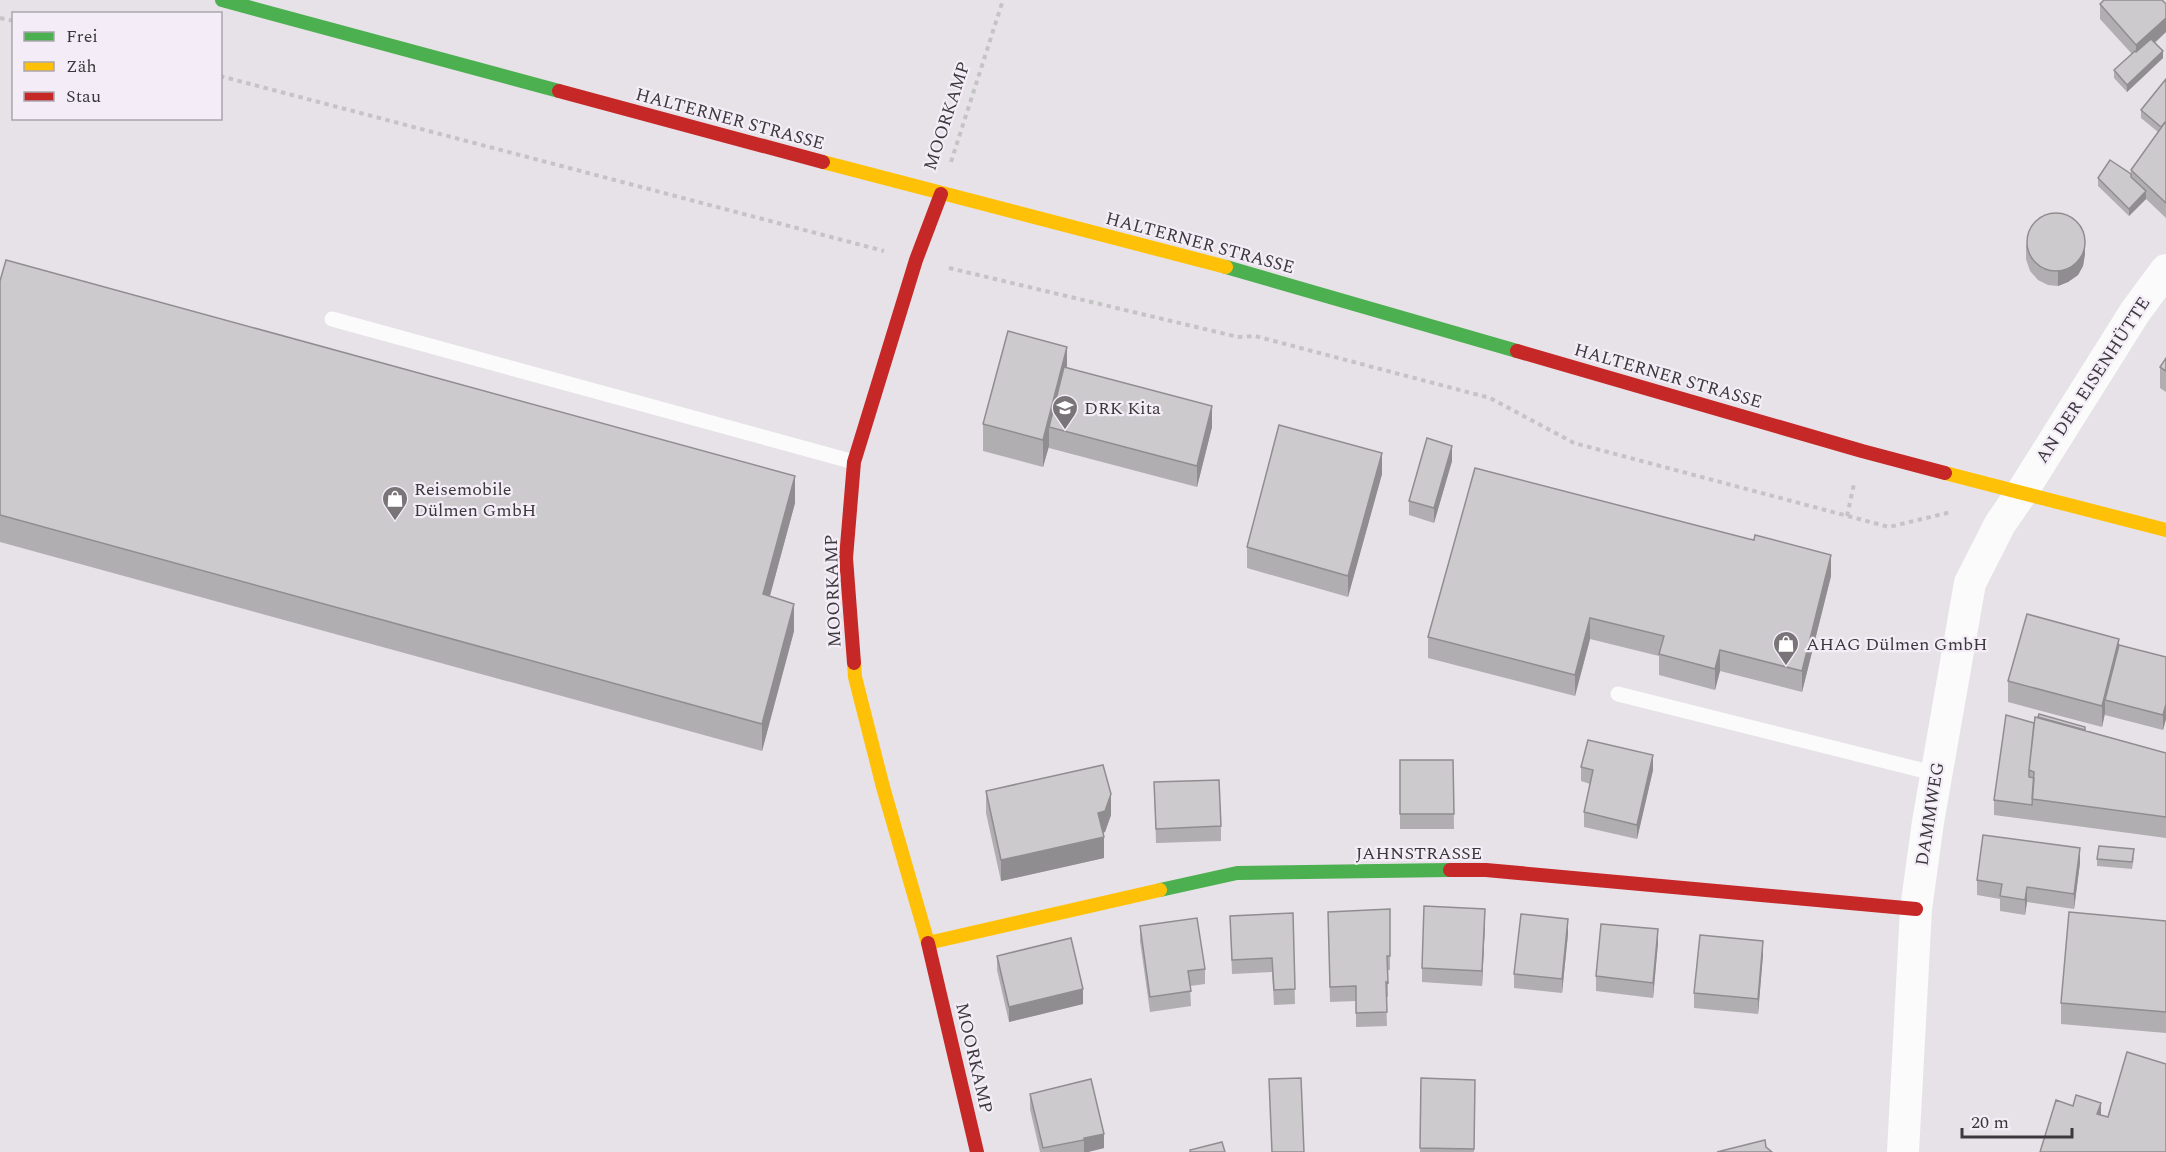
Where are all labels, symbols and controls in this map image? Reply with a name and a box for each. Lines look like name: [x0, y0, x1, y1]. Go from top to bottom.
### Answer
legend: [12, 12, 222, 120]
text: Frei: [66, 23, 98, 50]
text: Zäh: [66, 53, 97, 80]
street label: MOORKAMP: [917, 58, 977, 174]
street label: HALTERNER STRASSE: [633, 81, 827, 157]
text: Stau: [66, 83, 101, 110]
street label: HALTERNER STRASSE: [1103, 205, 1297, 281]
street label: AN DER EISENHÜTTE: [2029, 291, 2157, 469]
street label: HALTERNER STRASSE: [1571, 336, 1765, 416]
school or university icon: DRK Kita: [1050, 393, 1080, 431]
place label: DRK Kita: [1084, 395, 1161, 422]
place label: Reisemobile Dülmen GmbH: [414, 476, 536, 524]
shop icon: Reisemobile Dülmen GmbH: [380, 484, 410, 522]
street label: MOORKAMP: [818, 534, 848, 648]
shop icon: AHAG Dülmen GmbH: [1771, 629, 1801, 667]
place label: AHAG Dülmen GmbH: [1806, 631, 1988, 658]
street label: DAMMWEG: [1908, 760, 1952, 868]
street label: JAHNSTRASSE: [1356, 840, 1482, 867]
street label: MOORKAMP: [948, 1000, 1000, 1116]
scale bar: [1962, 1101, 2072, 1139]
text: 20 m: [1971, 1109, 2009, 1136]

